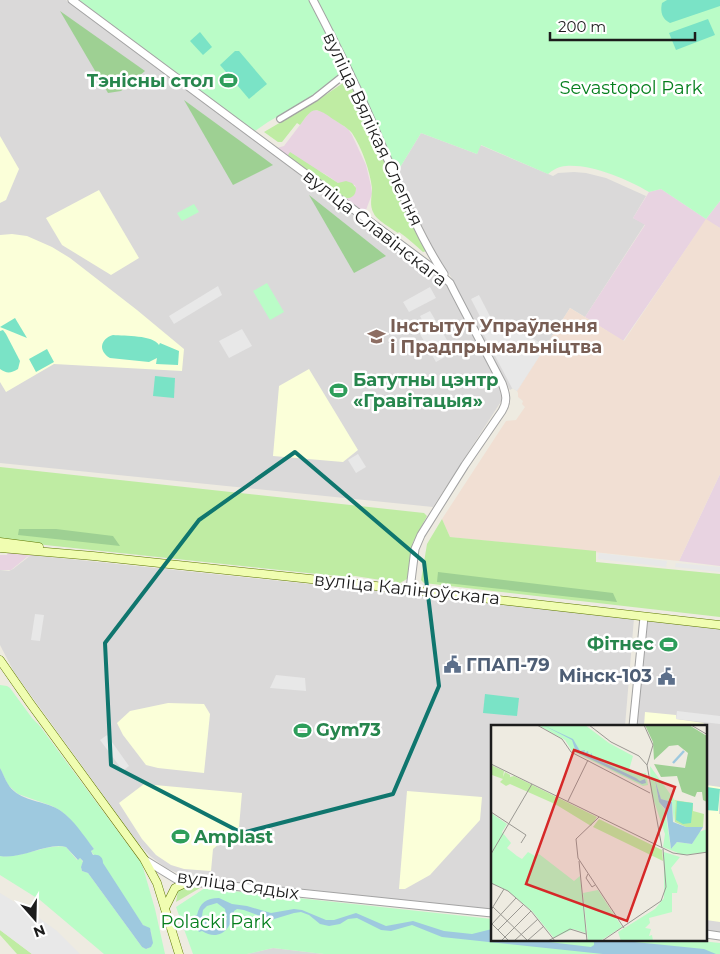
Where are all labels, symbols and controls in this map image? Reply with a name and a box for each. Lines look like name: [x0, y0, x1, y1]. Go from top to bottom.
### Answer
scale bar: [550, 10, 695, 42]
text: 200 m: [558, 17, 606, 36]
street label: вуліца Вялікая Слепня: [318, 28, 428, 230]
place label: Тэнісны стол: [87, 70, 214, 92]
sports icon: Тэнісны стол: [218, 71, 238, 91]
park label: Sevastopol Park: [560, 77, 703, 99]
street label: вуліца Славінскага: [299, 165, 451, 291]
place label: Інстытут Упраўлення і Прадпрымальніцтва: [390, 315, 602, 358]
school or university icon: Інстытут Упраўлення і Прадпрымальніцтва: [366, 326, 386, 346]
place label: Батутны цэнтр «Гравітацыя»: [353, 369, 499, 412]
sports icon: Батутны цэнтр «Гравітацыя»: [329, 380, 349, 400]
street label: вуліца Каліноўскага: [313, 568, 501, 610]
place label: Фітнес: [587, 633, 654, 655]
sports icon: Фітнес: [658, 634, 678, 654]
place label: ГПАП-79: [466, 654, 550, 676]
public building icon: ГПАП-79: [442, 655, 462, 675]
place label: Мінск-103: [559, 665, 652, 687]
public building icon: Мінск-103: [656, 666, 676, 686]
place label: Gym73: [316, 719, 381, 741]
sports icon: Gym73: [292, 720, 312, 740]
inset map: [491, 725, 708, 942]
place label: Amplast: [193, 826, 273, 848]
sports icon: Amplast: [170, 827, 190, 847]
street label: вуліца Сядых: [175, 866, 301, 905]
north arrow: [10, 894, 60, 944]
park label: Polacki Park: [161, 911, 272, 933]
text: N: [31, 921, 48, 942]

